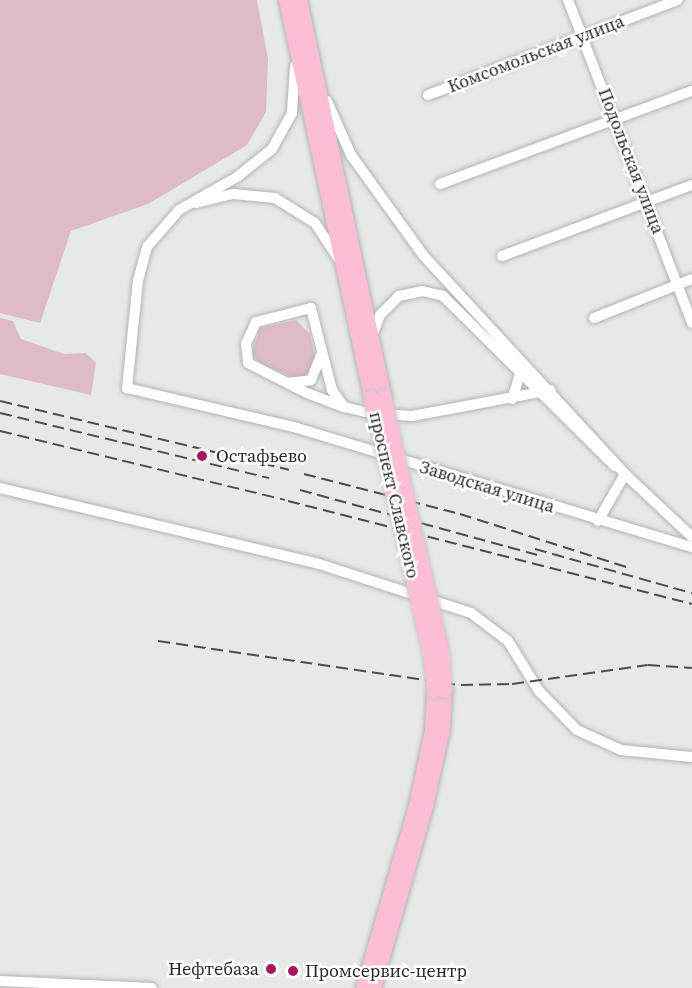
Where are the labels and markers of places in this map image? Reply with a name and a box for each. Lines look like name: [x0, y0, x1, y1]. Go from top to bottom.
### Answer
place label: Остафьево: [216, 445, 307, 467]
marker: Остафьево: [193, 447, 211, 465]
place label: Нефтебаза: [168, 958, 259, 980]
place label: Промсервис-центр: [305, 960, 467, 982]
marker: Нефтебаза: [264, 962, 278, 976]
marker: Промсервис-центр: [286, 964, 300, 978]

